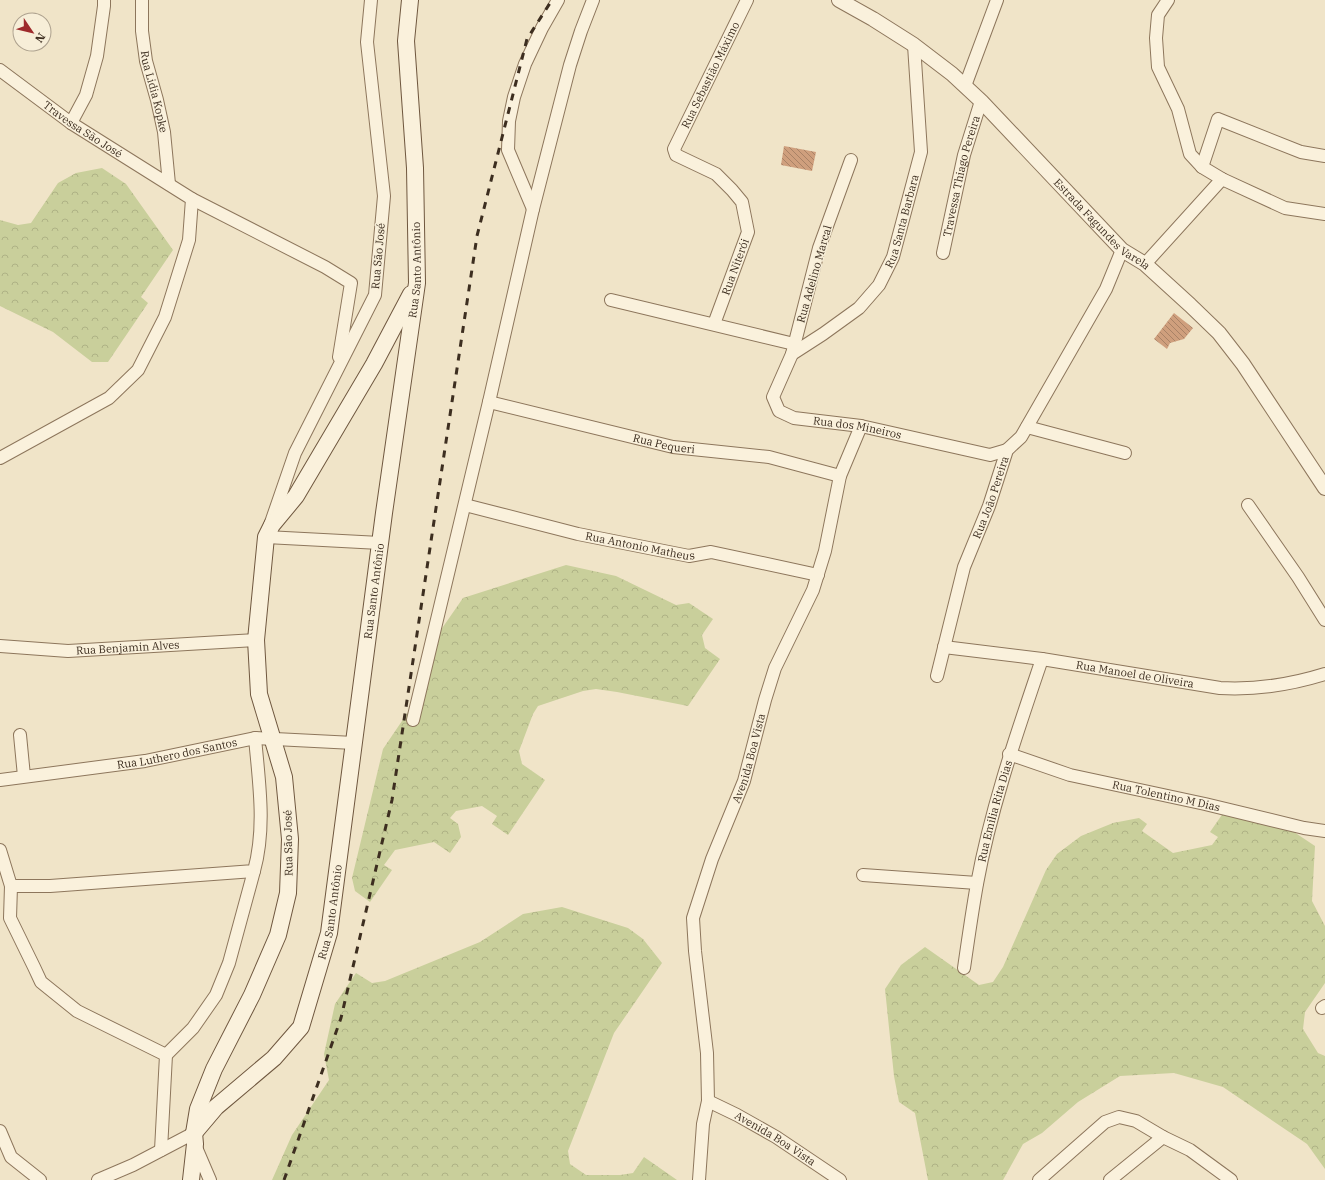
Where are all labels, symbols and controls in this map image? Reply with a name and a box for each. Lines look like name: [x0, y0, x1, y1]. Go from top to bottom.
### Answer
north arrow: [12, 12, 52, 52]
street label: Rua Sebastião Máximo: [678, 19, 742, 131]
text: N: [32, 30, 48, 46]
street label: Rua Lidia Kopke: [138, 50, 171, 134]
street label: Travessa São José: [41, 98, 125, 161]
street label: Travessa Thiago Pereira: [940, 114, 983, 238]
street label: Rua Santa Barbara: [882, 173, 922, 270]
street label: Estrada Fagundes Varela: [1051, 175, 1153, 273]
street label: Rua São José: [368, 222, 388, 290]
street label: Rua Santo Antônio: [405, 222, 424, 319]
street label: Rua Adelino Marcal: [793, 224, 835, 324]
street label: Rua Niterói: [718, 236, 752, 297]
street label: Rua dos Mineiros: [812, 413, 903, 442]
street label: Rua Pequeri: [632, 430, 696, 456]
street label: Rua João Pereira: [969, 454, 1012, 541]
street label: Rua Antonio Matheus: [584, 529, 696, 563]
street label: Rua Santo Antônio: [361, 542, 387, 640]
street label: Rua Benjamin Alves: [76, 637, 180, 658]
street label: Rua Manoel de Oliveira: [1075, 658, 1195, 691]
street label: Avenida Boa Vista: [729, 712, 768, 805]
street label: Rua Luthero dos Santos: [116, 735, 238, 772]
street label: Rua Emilia Rita Dias: [974, 758, 1015, 863]
street label: Rua Tolentino M Dias: [1111, 777, 1222, 814]
street label: Rua São José: [280, 810, 296, 876]
street label: Rua Santo Antônio: [314, 864, 345, 961]
street label: Avenida Boa Vista: [732, 1108, 818, 1169]

